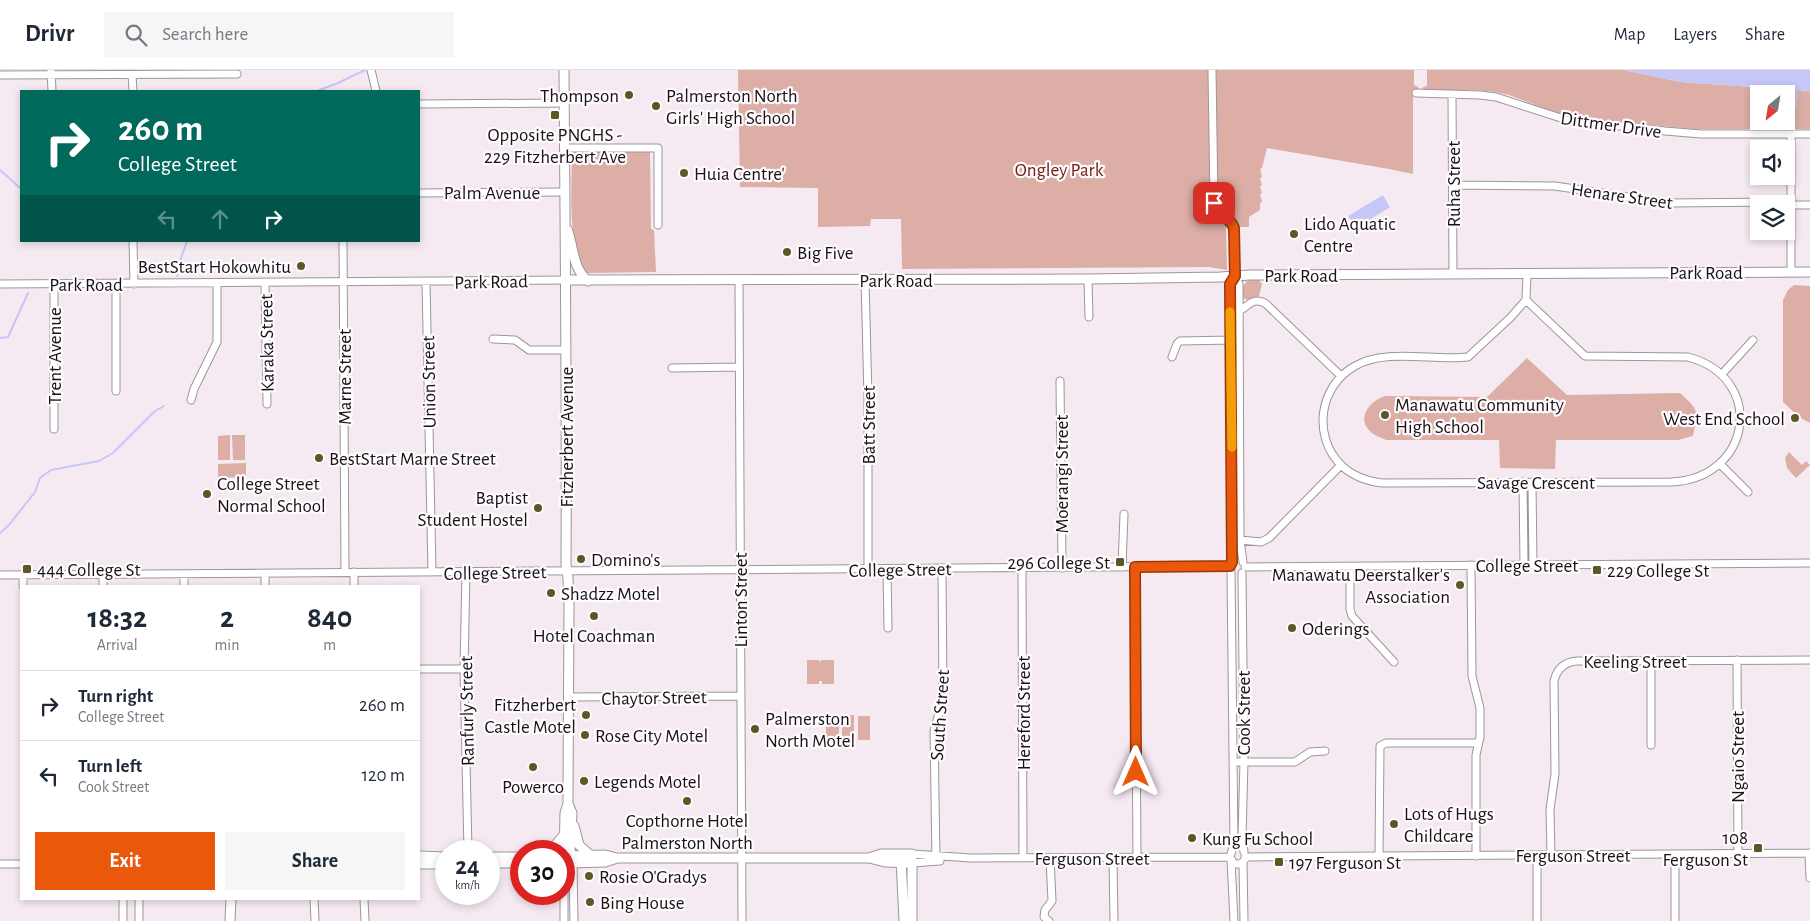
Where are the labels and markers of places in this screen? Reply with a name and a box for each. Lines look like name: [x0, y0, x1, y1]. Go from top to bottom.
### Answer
place label: Thompson: [540, 87, 619, 106]
place label: Palmerston North Girls' High School: [666, 87, 798, 128]
marker: Thompson: [623, 89, 635, 101]
marker: Palmerston North Girls' High School: [650, 100, 662, 112]
marker: Opposite PNGHS - 229 Fitzherbert Ave: [549, 109, 561, 121]
place label: Opposite PNGHS - 229 Fitzherbert Ave: [484, 126, 626, 167]
place label: Huia Centre': [694, 165, 785, 184]
marker: Huia Centre': [678, 167, 690, 179]
pin: [1193, 182, 1235, 224]
place label: Lido Aquatic Centre: [1304, 215, 1396, 256]
marker: Lido Aquatic Centre: [1288, 228, 1300, 240]
place label: Big Five: [797, 244, 854, 263]
marker: Big Five: [781, 246, 793, 258]
place label: BestStart Hokowhitu: [138, 258, 291, 277]
marker: BestStart Hokowhitu: [295, 260, 307, 272]
place label: Manawatu Community High School: [1395, 396, 1564, 437]
marker: Manawatu Community High School: [1379, 409, 1391, 421]
place label: West End School: [1663, 410, 1785, 429]
marker: West End School: [1789, 412, 1801, 424]
place label: BestStart Marne Street: [329, 450, 496, 469]
marker: BestStart Marne Street: [313, 452, 325, 464]
place label: College Street Normal School: [217, 475, 326, 516]
marker: College Street Normal School: [201, 488, 213, 500]
place label: Baptist Student Hostel: [417, 489, 528, 530]
marker: Baptist Student Hostel: [532, 502, 544, 514]
place label: Domino's: [591, 551, 660, 570]
marker: Domino's: [575, 553, 587, 565]
place label: 296 College St: [1007, 554, 1110, 573]
marker: 296 College St: [1114, 556, 1126, 568]
place label: 444 College St: [37, 561, 141, 580]
place label: 229 College St: [1607, 562, 1709, 581]
marker: 444 College St: [21, 563, 33, 575]
marker: 229 College St: [1591, 564, 1603, 576]
place label: Manawatu Deerstalker's Association: [1272, 566, 1450, 607]
marker: Manawatu Deerstalker's Association: [1454, 579, 1466, 591]
place label: Shadzz Motel: [561, 585, 660, 604]
marker: Shadzz Motel: [545, 587, 557, 599]
marker: Hotel Coachman: [588, 610, 600, 622]
place label: Oderings: [1302, 620, 1370, 639]
marker: Oderings: [1286, 622, 1298, 634]
place label: Hotel Coachman: [533, 627, 655, 646]
place label: Fitzherbert Castle Motel: [484, 696, 576, 737]
marker: Fitzherbert Castle Motel: [580, 709, 592, 721]
place label: Palmerston North Motel: [765, 710, 855, 751]
marker: Palmerston North Motel: [749, 723, 761, 735]
place label: Rose City Motel: [595, 727, 708, 746]
marker: Rose City Motel: [579, 729, 591, 741]
marker: Powerco: [527, 761, 539, 773]
place label: Legends Motel: [594, 773, 701, 792]
marker: Legends Motel: [578, 775, 590, 787]
place label: Powerco: [502, 778, 564, 797]
marker: Copthorne Hotel Palmerston North: [681, 795, 693, 807]
place label: Lots of Hugs Childcare: [1404, 805, 1494, 846]
place label: Copthorne Hotel Palmerston North: [621, 812, 753, 853]
marker: Lots of Hugs Childcare: [1388, 818, 1400, 830]
place label: 108 Ferguson St: [1662, 829, 1748, 870]
place label: Kung Fu School: [1202, 830, 1313, 849]
marker: Kung Fu School: [1186, 832, 1198, 844]
marker: 108 Ferguson St: [1752, 842, 1764, 854]
place label: 197 Ferguson St: [1289, 854, 1401, 873]
marker: 197 Ferguson St: [1273, 856, 1285, 868]
place label: Rosie O'Gradys: [599, 868, 707, 887]
marker: Rosie O'Gradys: [583, 870, 595, 882]
place label: Bing House: [600, 894, 684, 913]
marker: Bing House: [584, 896, 596, 908]

